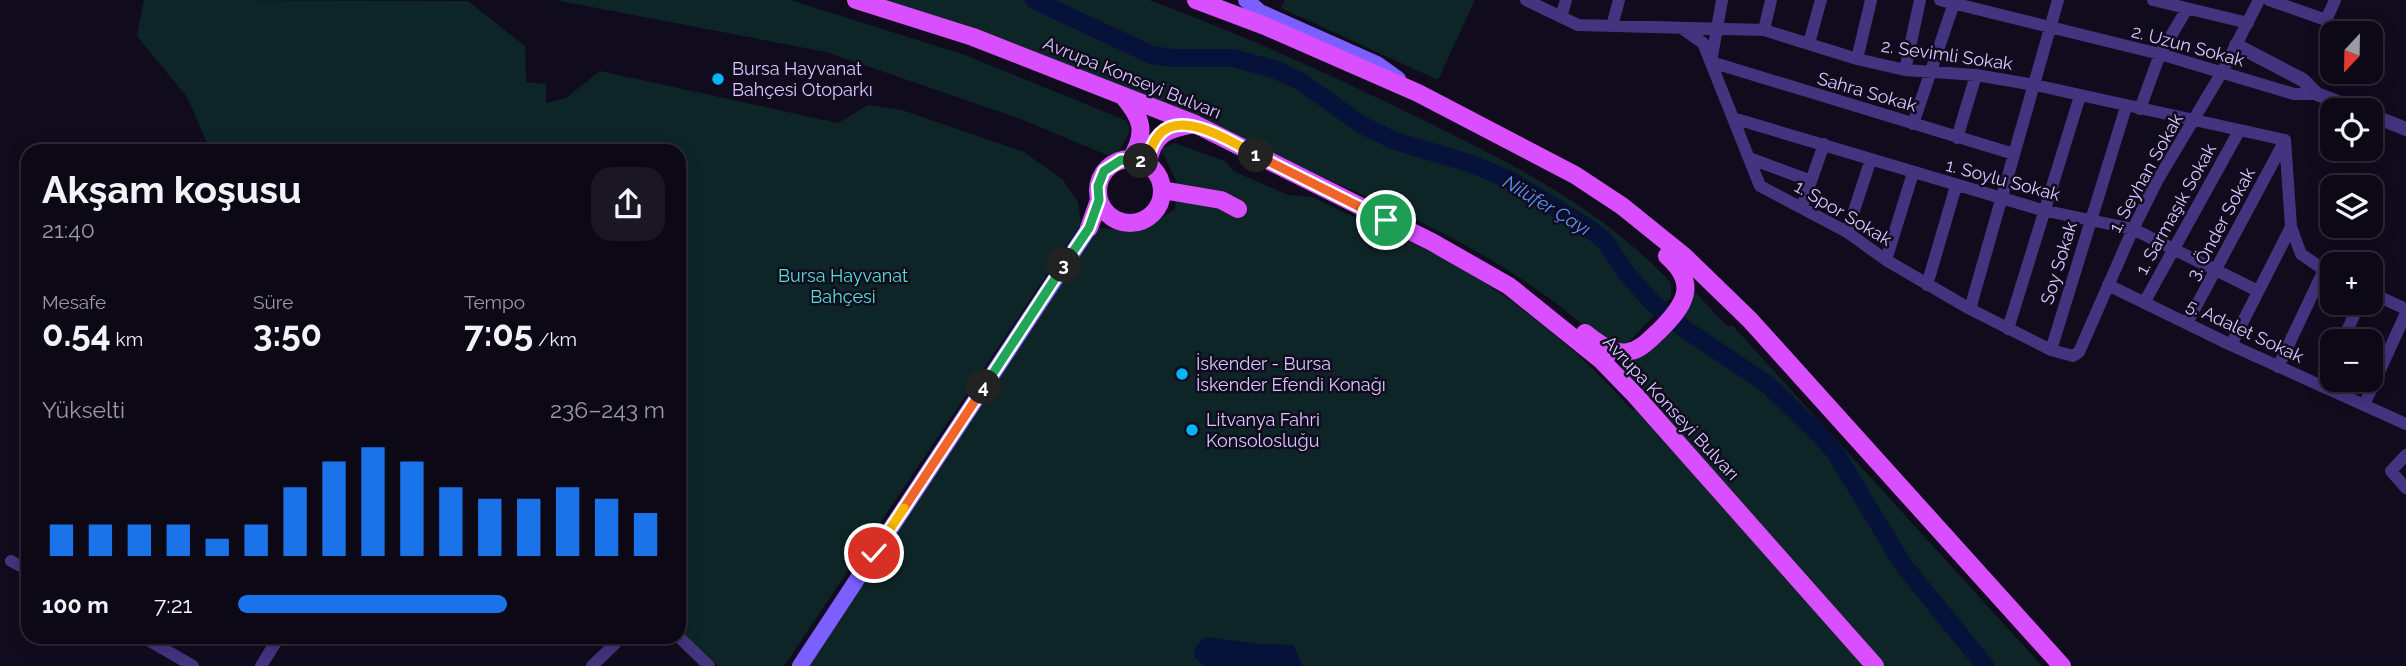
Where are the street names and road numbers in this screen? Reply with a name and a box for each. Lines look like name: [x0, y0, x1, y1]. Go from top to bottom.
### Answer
street label: 2. Uzun Sokak: [2129, 20, 2247, 71]
street label: Avrupa Konseyi Bulvarı: [1040, 32, 1224, 123]
street label: 2. Sevimli Sokak: [1880, 35, 2015, 74]
street label: Sahra Sokak: [1815, 67, 1920, 116]
street label: 1. Seyhan Sokak: [2104, 109, 2187, 236]
street label: 1. Sarmaşık Sokak: [2131, 139, 2220, 278]
street label: 1. Soylu Sokak: [1944, 154, 2063, 205]
street label: 3. Önder Sokak: [2182, 164, 2259, 284]
street label: 1. Spor Sokak: [1791, 175, 1896, 250]
street label: Soy Sokak: [2036, 218, 2081, 307]
street label: 5. Adalet Sokak: [2183, 294, 2307, 367]
street label: Avrupa Konseyi Bulvarı: [1599, 331, 1744, 484]

